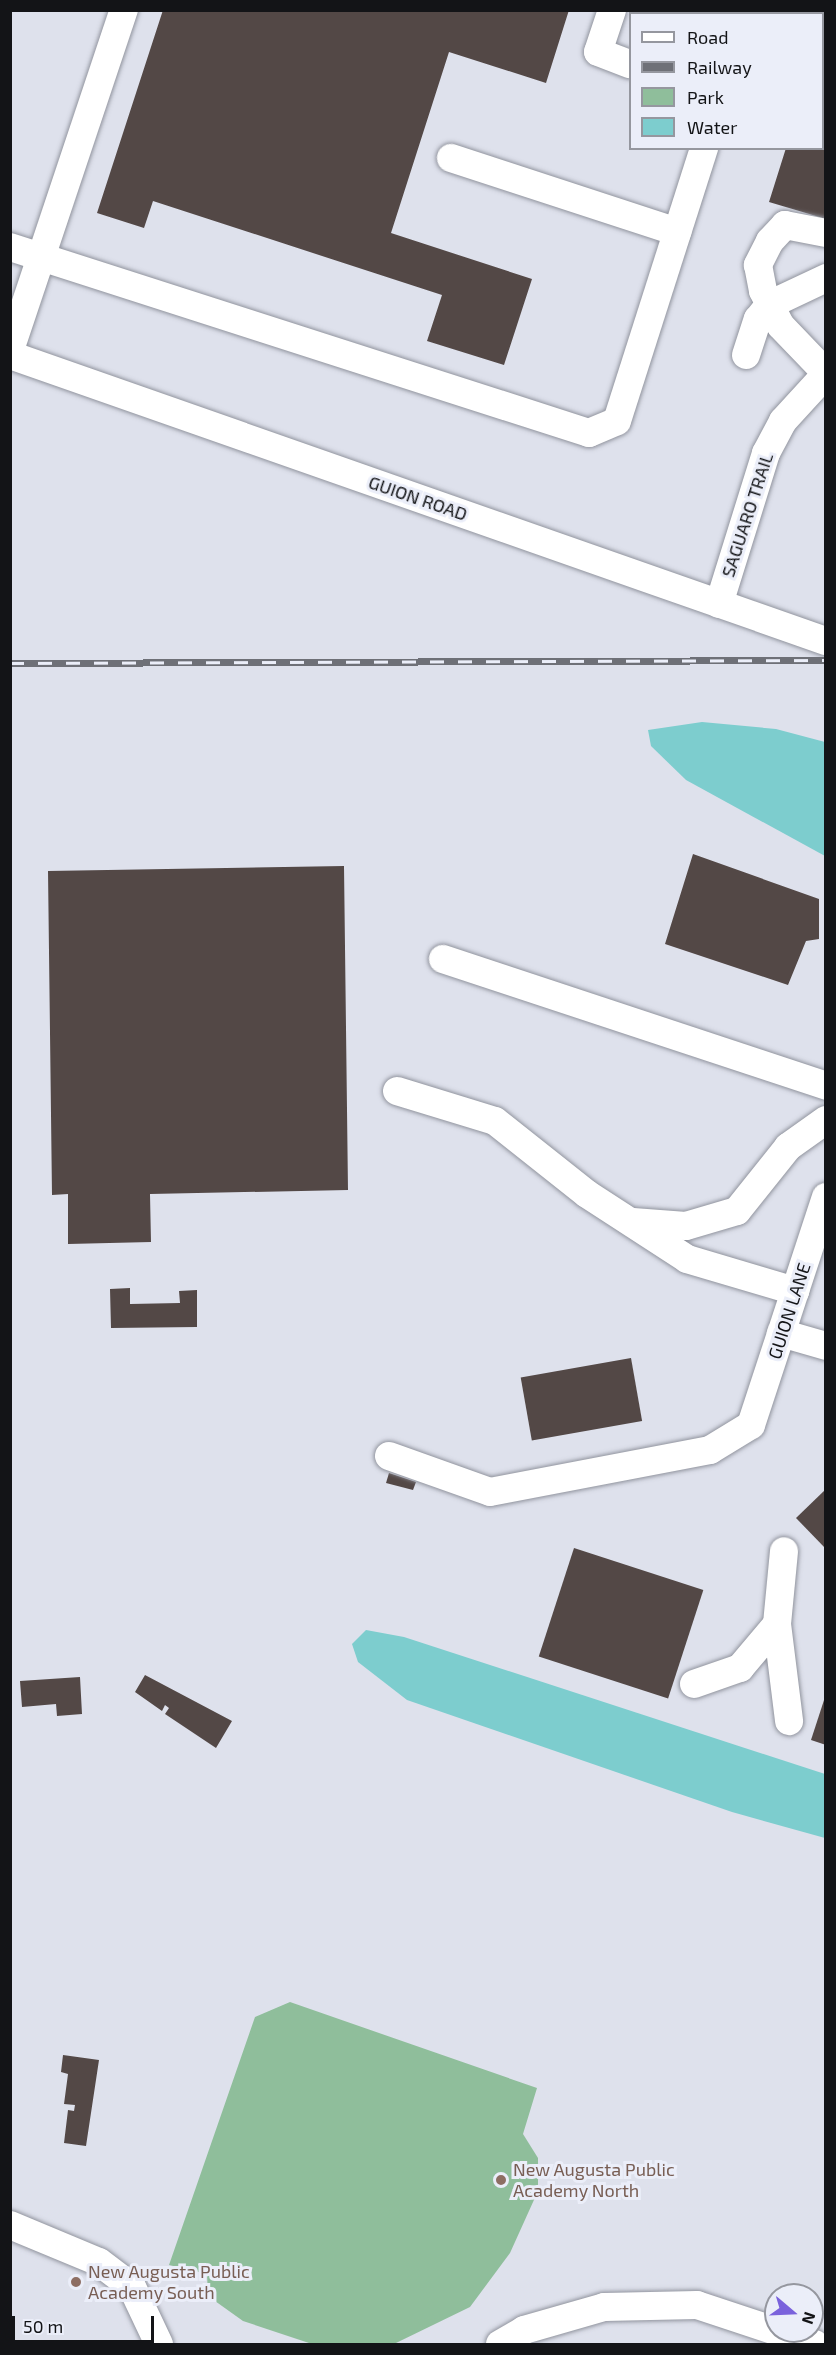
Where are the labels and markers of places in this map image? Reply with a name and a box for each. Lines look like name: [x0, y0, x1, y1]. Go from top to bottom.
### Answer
place label: New Augusta Public Academy North: [513, 2159, 676, 2202]
marker: New Augusta Public Academy North: [494, 2173, 508, 2187]
place label: New Augusta Public Academy South: [88, 2261, 251, 2304]
marker: New Augusta Public Academy South: [69, 2275, 83, 2289]

